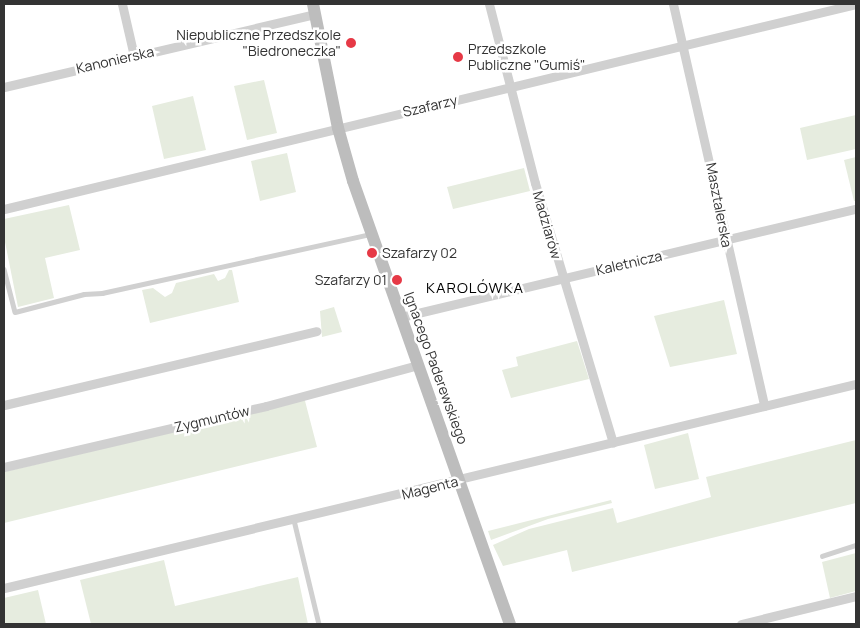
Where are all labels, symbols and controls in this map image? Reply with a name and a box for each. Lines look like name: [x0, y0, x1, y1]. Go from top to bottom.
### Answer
place label: Niepubliczne Przedszkole "Biedroneczka": [176, 27, 341, 59]
marker: Niepubliczne Przedszkole "Biedroneczka": [345, 37, 357, 49]
place label: Przedszkole Publiczne "Gumiś": [468, 41, 585, 74]
street label: Kanonierska: [75, 43, 155, 77]
marker: Przedszkole Publiczne "Gumiś": [452, 51, 464, 63]
street label: Szafarzy: [401, 92, 459, 120]
street label: Masztalerska: [703, 161, 735, 249]
street label: Madziarów: [529, 189, 565, 261]
place label: Szafarzy 02: [382, 245, 457, 261]
marker: Szafarzy 02: [366, 247, 378, 259]
street label: Kaletnicza: [594, 247, 664, 279]
place label: Szafarzy 01: [315, 272, 387, 288]
marker: Szafarzy 01: [391, 274, 403, 286]
district label: KAROLÓWKA: [425, 279, 525, 297]
street label: Ignacego Paderewskiego: [401, 290, 471, 446]
street label: Zygmuntów: [173, 402, 251, 436]
street label: Magenta: [400, 473, 460, 503]

